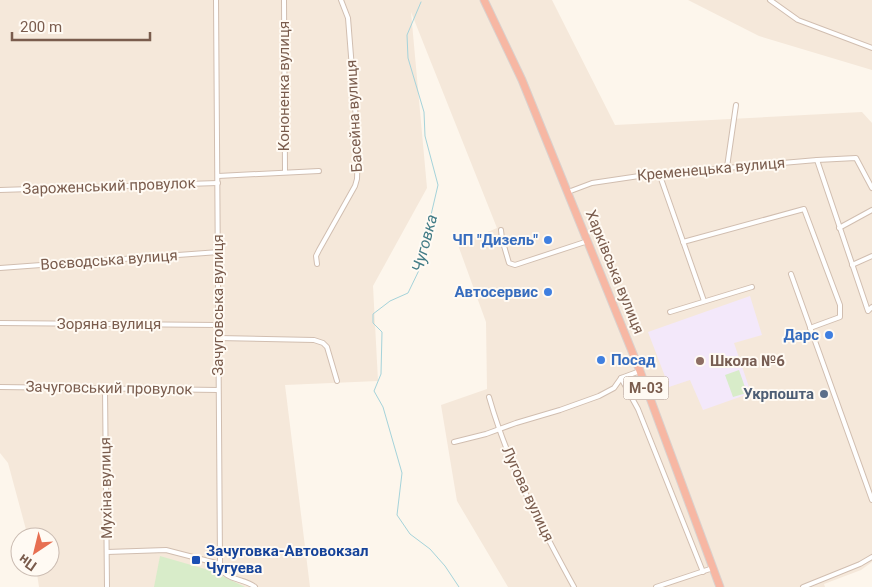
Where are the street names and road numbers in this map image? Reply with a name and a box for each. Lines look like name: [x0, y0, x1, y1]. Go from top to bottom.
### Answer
street label: Кононенка вулиця: [275, 21, 293, 151]
street label: Басейна вулиця: [342, 59, 366, 173]
street label: Кременецька вулиця: [636, 154, 786, 184]
street label: Зароженський провулок: [22, 174, 196, 198]
street label: Харківська вулиця: [582, 207, 648, 337]
street label: Зачуговська вулиця: [209, 234, 227, 376]
street label: Воєводська вулиця: [40, 246, 178, 274]
street label: Зоряна вулиця: [57, 315, 161, 333]
road number: М-03: [624, 376, 668, 399]
street label: Зачуговський провулок: [25, 378, 193, 398]
street label: Мухіна вулиця: [96, 437, 116, 539]
street label: Лугова вулиця: [498, 444, 558, 544]

